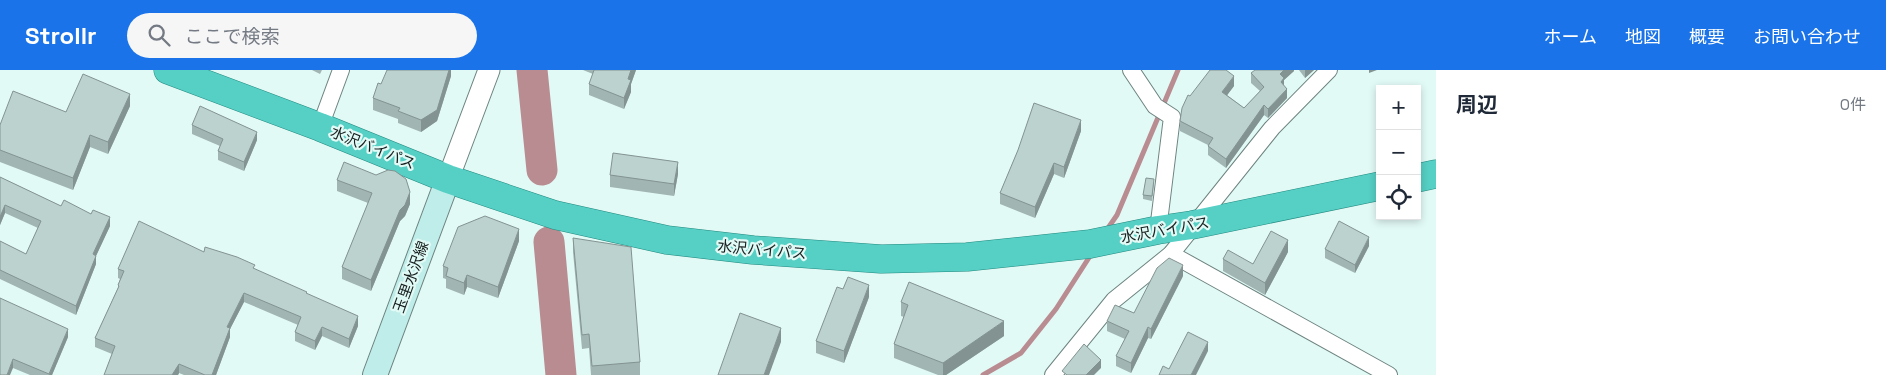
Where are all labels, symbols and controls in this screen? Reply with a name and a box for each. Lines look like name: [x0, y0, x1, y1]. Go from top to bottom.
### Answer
search box: [127, 13, 477, 58]
text: Strollr: [25, 20, 97, 51]
icon: search: [145, 21, 173, 49]
text: ここで検索: [185, 24, 280, 49]
text: ホーム: [1544, 25, 1597, 48]
text: 地図: [1625, 25, 1661, 48]
text: 概要: [1689, 25, 1725, 48]
text: お問い合わせ: [1753, 25, 1861, 48]
map controls: [1376, 85, 1421, 220]
button: +: [1376, 85, 1421, 130]
text: 周辺: [1456, 91, 1498, 118]
text: 0件: [1840, 94, 1866, 115]
street label: 水沢バイパス: [328, 122, 418, 173]
button: −: [1376, 130, 1421, 175]
button: locate: [1376, 175, 1421, 220]
street label: 水沢バイパス: [1119, 212, 1211, 247]
street label: 水沢バイパス: [717, 236, 808, 263]
street label: 玉里水沢線: [389, 238, 432, 315]

